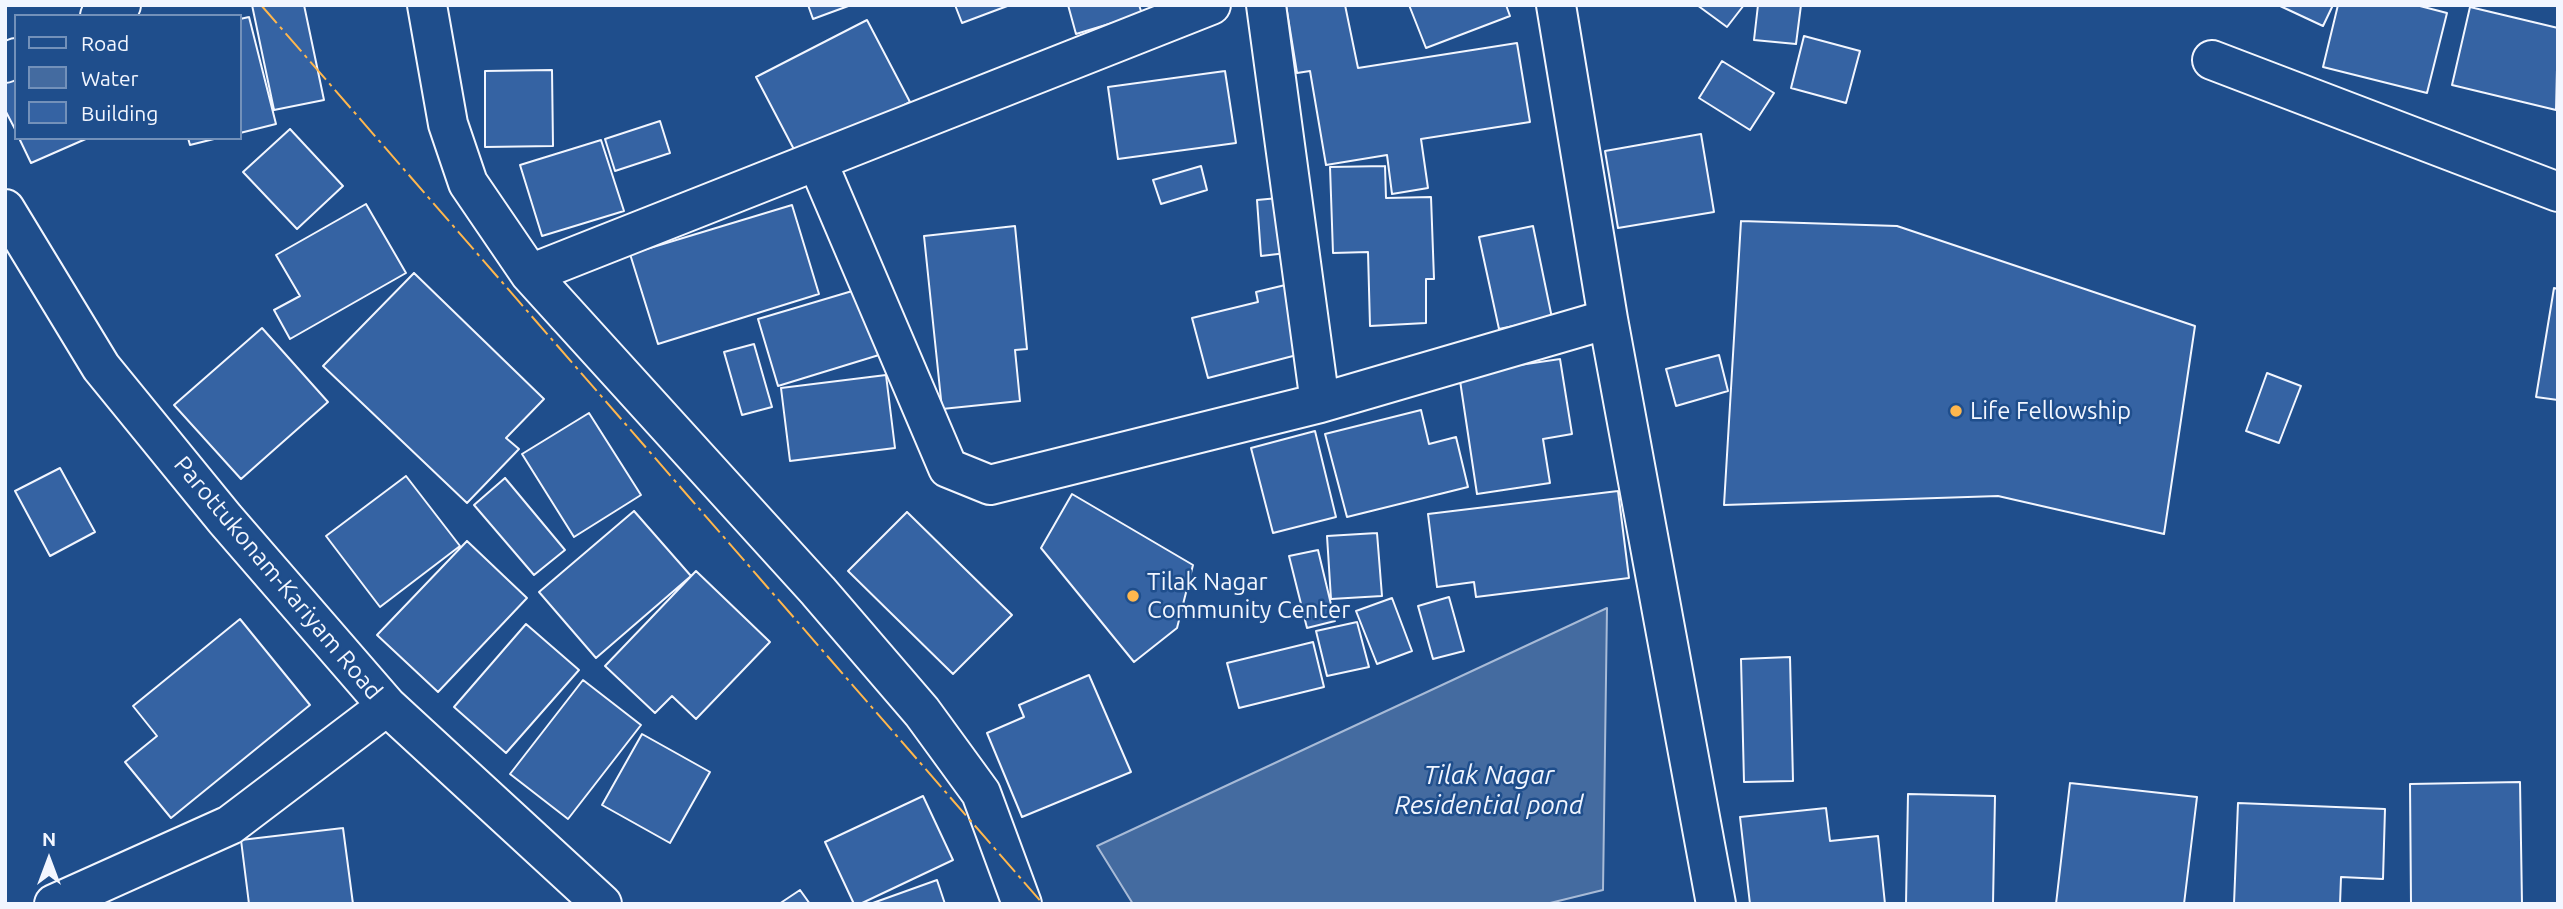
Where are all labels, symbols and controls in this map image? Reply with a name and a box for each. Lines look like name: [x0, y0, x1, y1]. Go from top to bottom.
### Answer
legend: [14, 14, 242, 140]
text: Road: [81, 31, 129, 55]
text: Water: [81, 66, 139, 90]
text: Building: [81, 101, 158, 125]
place label: Life Fellowship: [1970, 397, 2131, 425]
marker: Life Fellowship: [1948, 403, 1964, 419]
street label: Parottukonam-Kariyam Road: [168, 450, 388, 706]
place label: Tilak Nagar Community Center: [1147, 568, 1350, 624]
marker: Tilak Nagar Community Center: [1125, 588, 1141, 604]
water label: Tilak Nagar Residential pond: [1394, 759, 1584, 820]
north arrow: [14, 825, 84, 895]
text: N: [42, 828, 56, 850]

